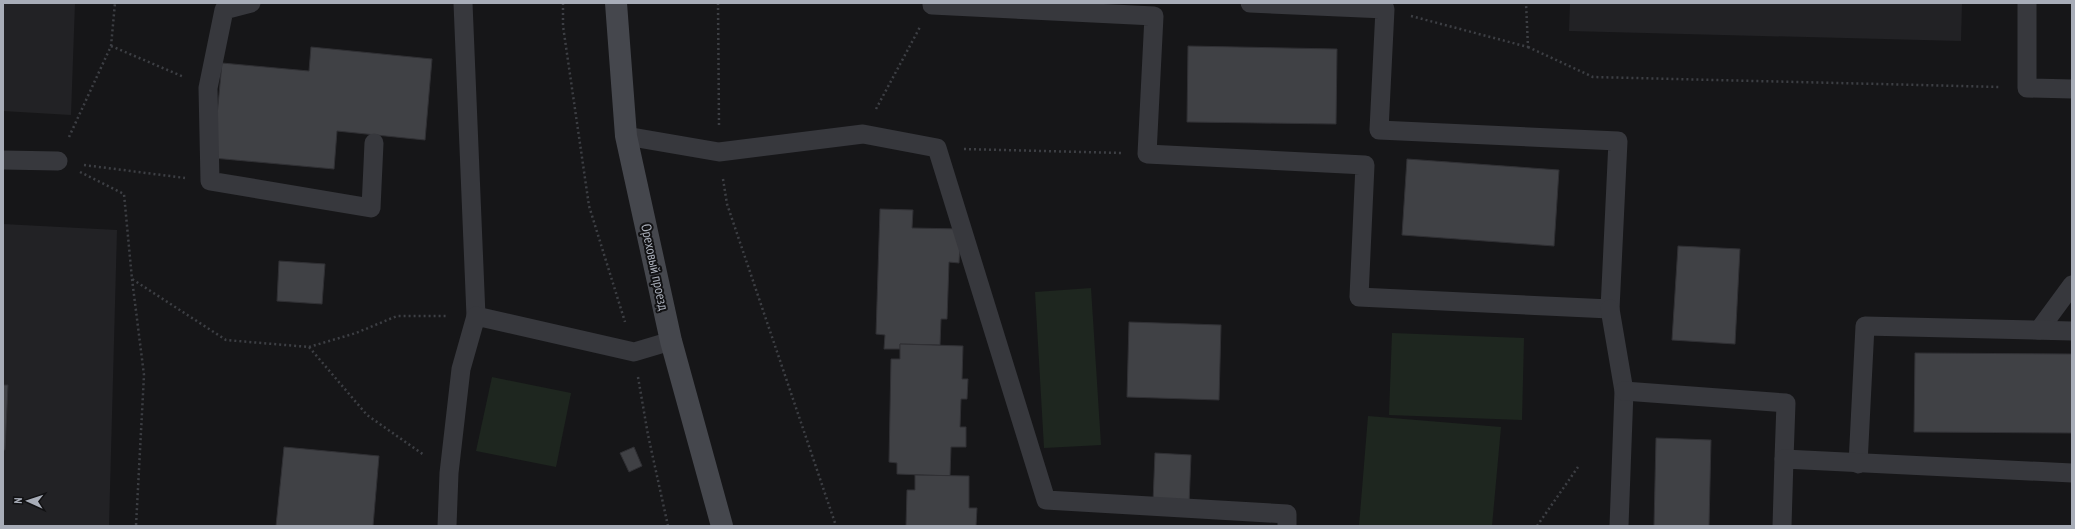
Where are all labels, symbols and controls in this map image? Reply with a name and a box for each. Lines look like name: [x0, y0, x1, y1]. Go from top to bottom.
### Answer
street label: Ореховый проезд: [637, 222, 673, 312]
north arrow: [8, 481, 48, 521]
text: N: [11, 497, 25, 504]

